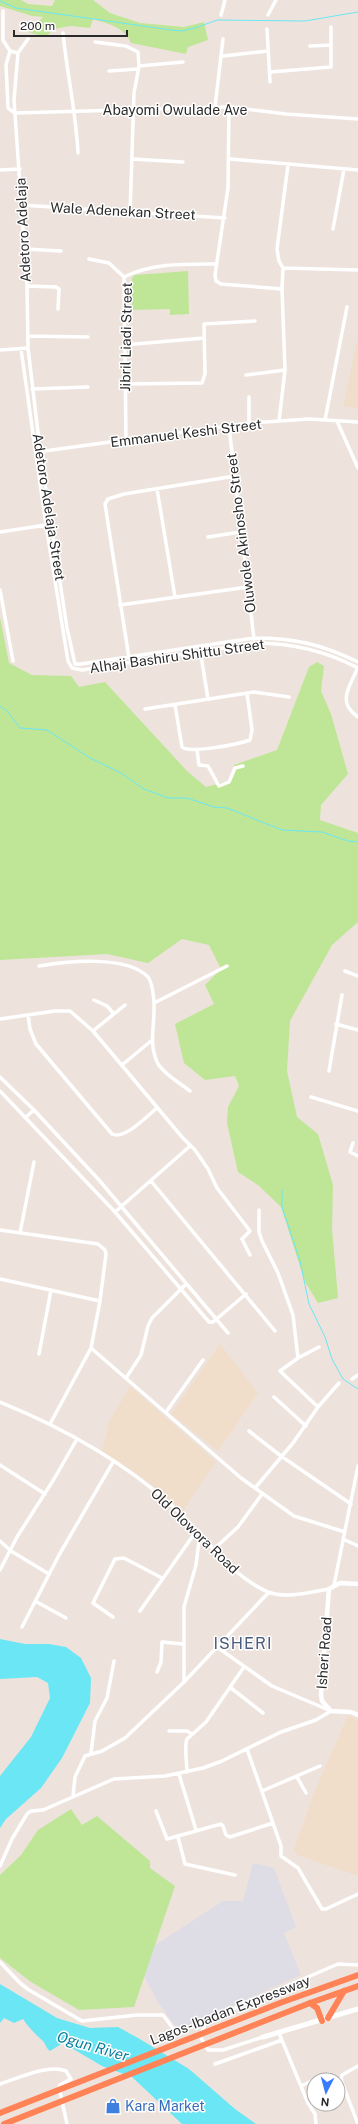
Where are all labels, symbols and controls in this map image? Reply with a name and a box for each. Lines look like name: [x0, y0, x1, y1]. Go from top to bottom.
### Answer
scale bar: [14, 12, 127, 38]
text: 200 m: [20, 19, 55, 33]
street label: Abayomi Owulade Ave: [103, 102, 247, 118]
street label: Adetoro Adelaja: [12, 177, 34, 283]
street label: Wale Adenekan Street: [50, 199, 196, 223]
street label: Jibril Liadi Street: [117, 282, 135, 392]
street label: Emmanuel Keshi Street: [110, 416, 262, 450]
street label: Adetoro Adelaja Street: [29, 432, 69, 582]
street label: Oluwole Akinosho Street: [223, 452, 259, 614]
street label: Alhaji Bashiru Shittu Street: [88, 636, 266, 676]
street label: Old Olowora Road: [148, 1485, 242, 1577]
street label: Isheri Road: [313, 1616, 335, 1690]
district label: ISHERI: [214, 1634, 272, 1653]
street label: Lagos-Ibadan Expressway: [148, 1972, 313, 2048]
water label: Ogun River: [55, 2028, 131, 2064]
north arrow: [306, 2072, 346, 2112]
text: N: [320, 2096, 330, 2108]
shop icon: Kara Market: [104, 2097, 122, 2115]
place label: Kara Market: [125, 2098, 205, 2114]

